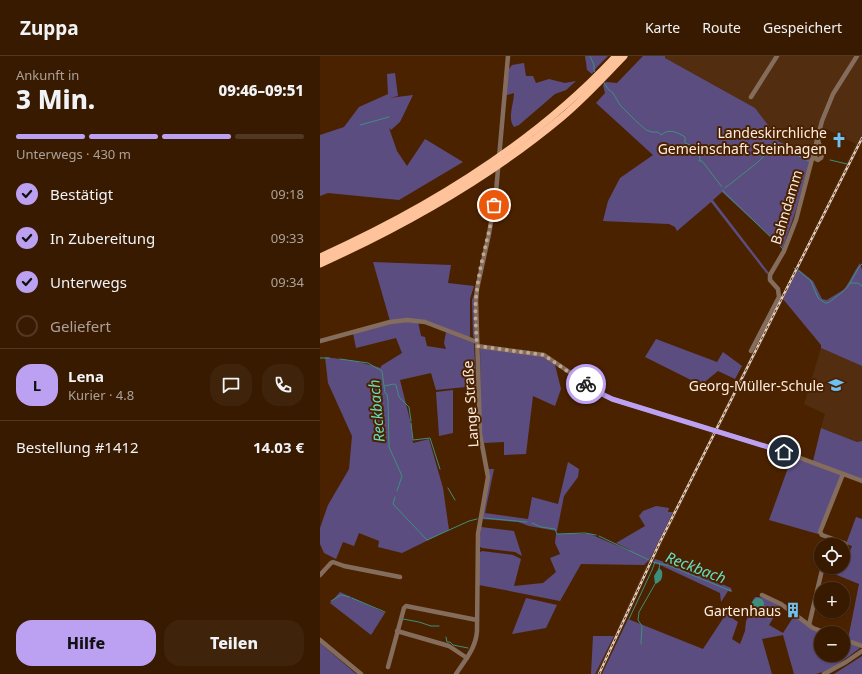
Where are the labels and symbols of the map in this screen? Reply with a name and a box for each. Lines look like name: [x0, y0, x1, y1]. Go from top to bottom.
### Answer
place label: Landeskirchliche Gemeinschaft Steinhagen: [658, 123, 827, 158]
church icon: Landeskirchliche Gemeinschaft Steinhagen: [830, 131, 848, 149]
street label: Bahndamm: [766, 167, 806, 247]
pin: [477, 188, 511, 222]
street label: Lange Straße: [457, 360, 483, 448]
courier: [566, 364, 606, 404]
place label: Georg-Müller-Schule: [689, 376, 824, 395]
school or university icon: Georg-Müller-Schule: [827, 376, 845, 394]
water label: Reckbach: [363, 379, 389, 443]
pin: [767, 435, 801, 469]
water label: Reckbach: [663, 546, 729, 588]
place label: Gartenhaus: [704, 601, 781, 620]
building icon: Gartenhaus: [784, 601, 802, 619]

